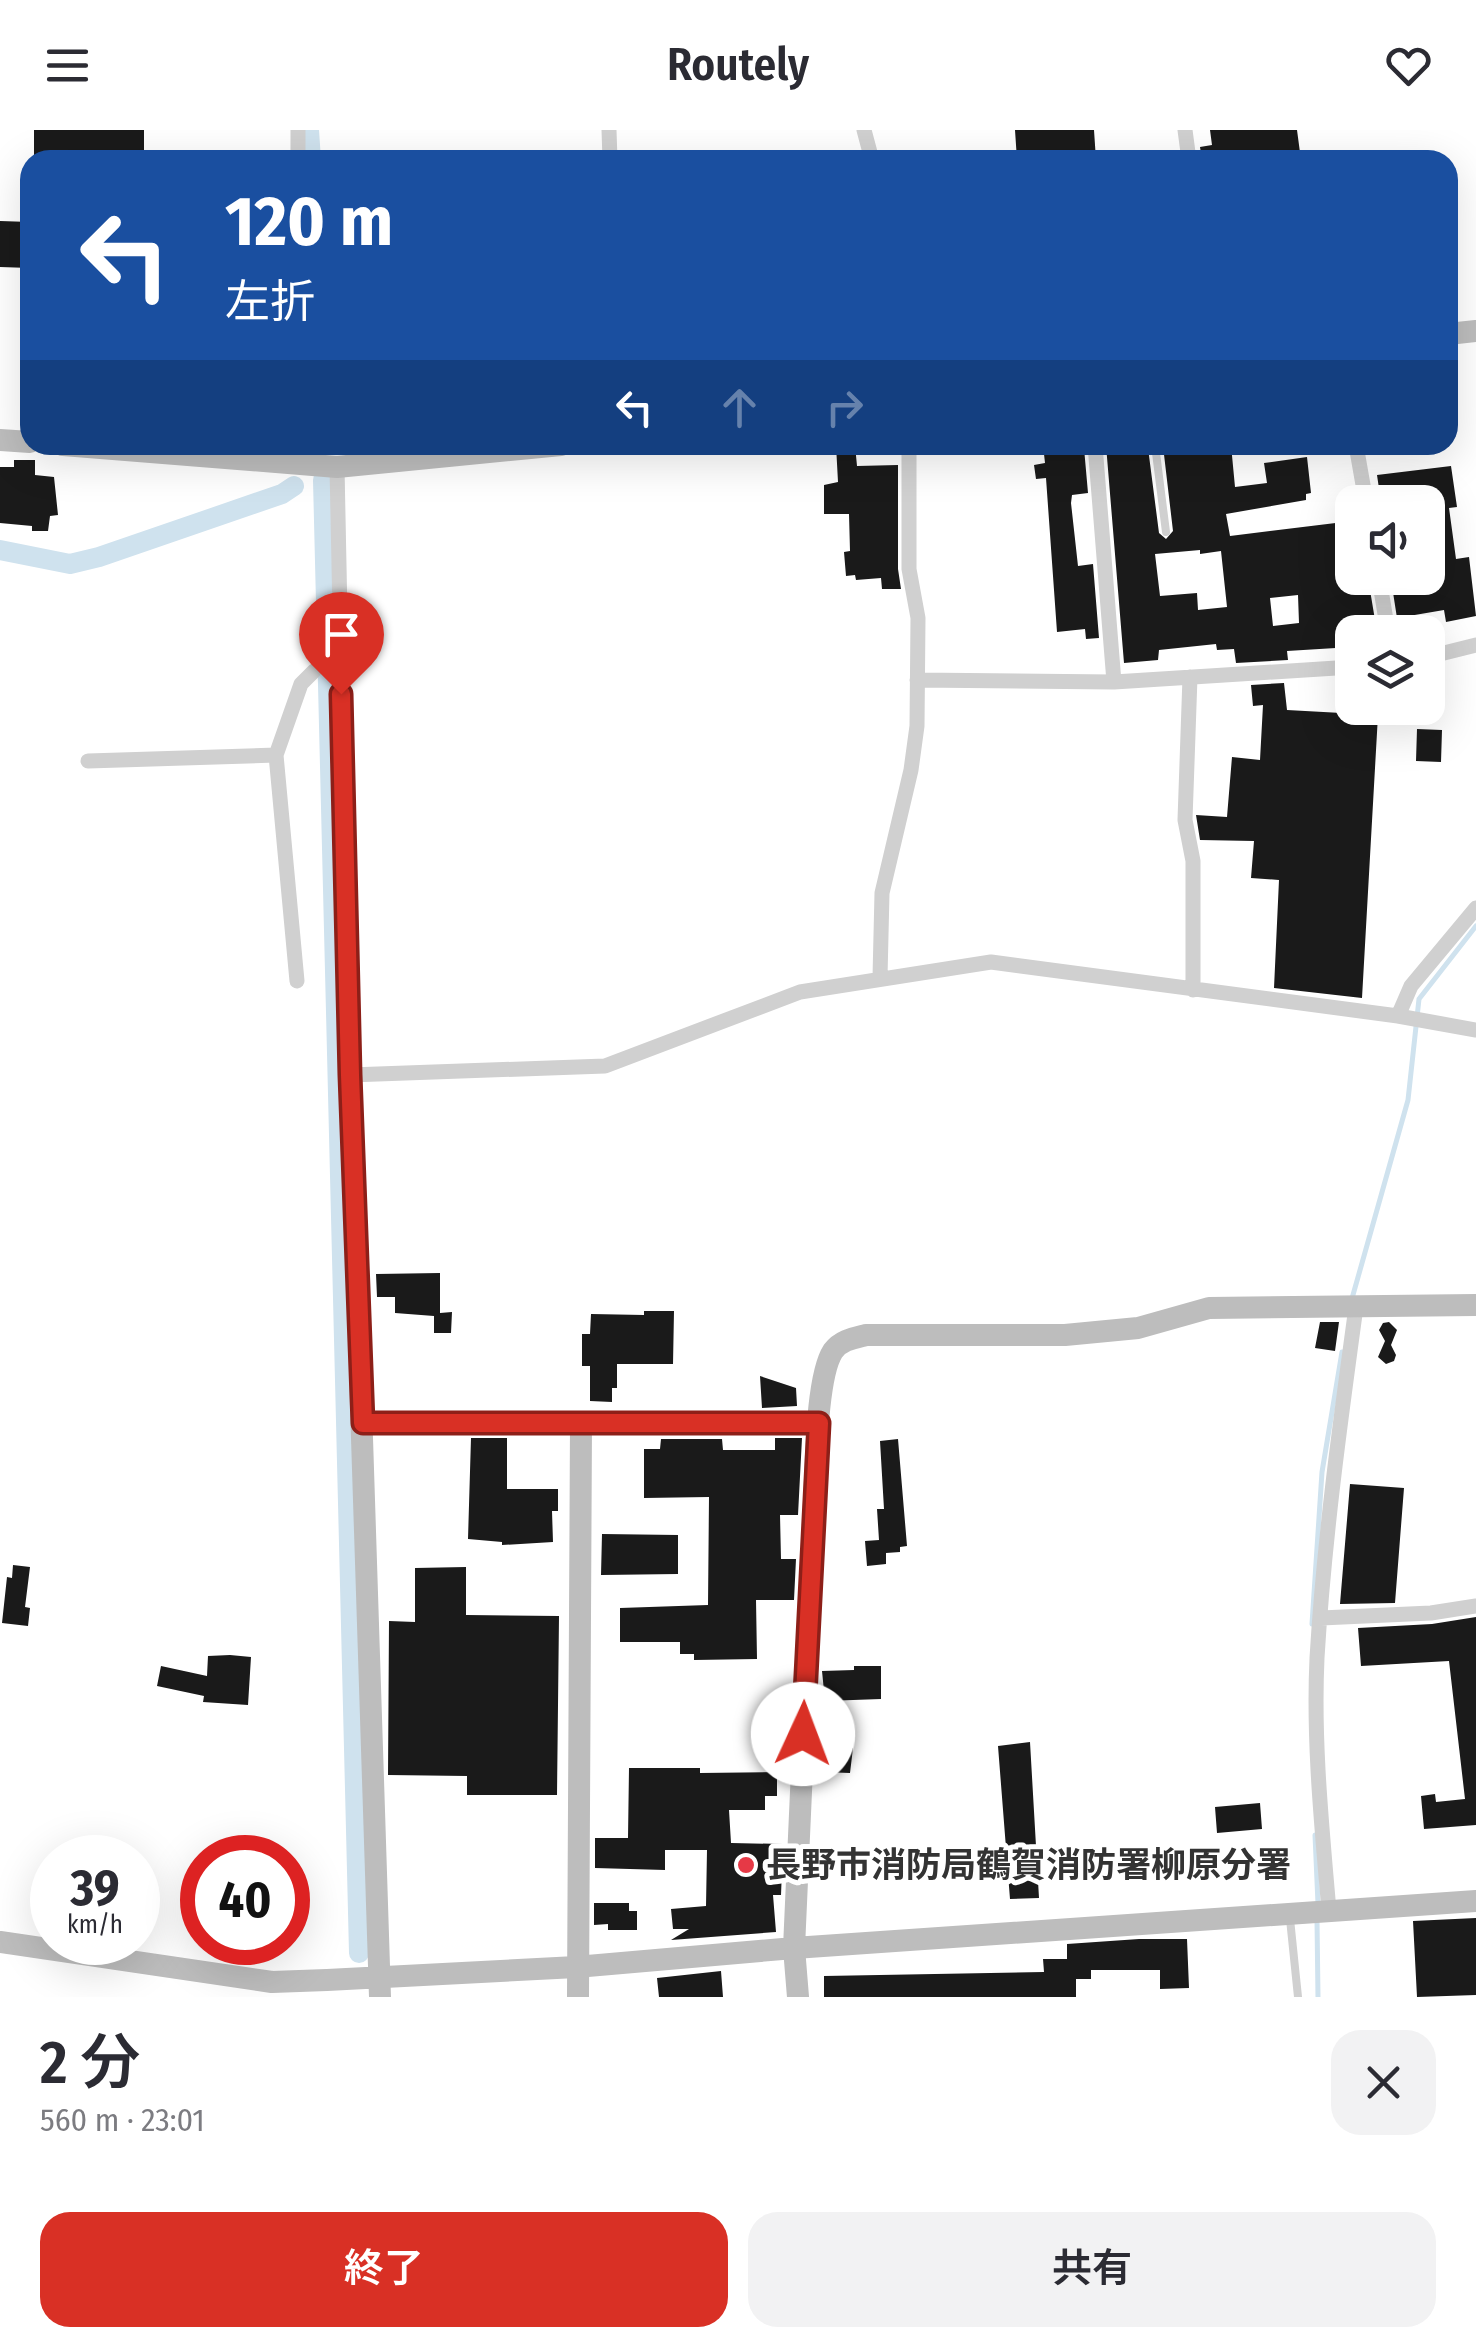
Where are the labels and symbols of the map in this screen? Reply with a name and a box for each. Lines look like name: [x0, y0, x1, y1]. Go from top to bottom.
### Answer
pin: [299, 592, 384, 695]
position arrow: [751, 1682, 855, 1786]
speed limit sign: 40: [180, 1835, 310, 1965]
place label: 長野市消防局鶴賀消防署柳原分署: [766, 1844, 1291, 1886]
marker: 長野市消防局鶴賀消防署柳原分署: [735, 1854, 757, 1876]

